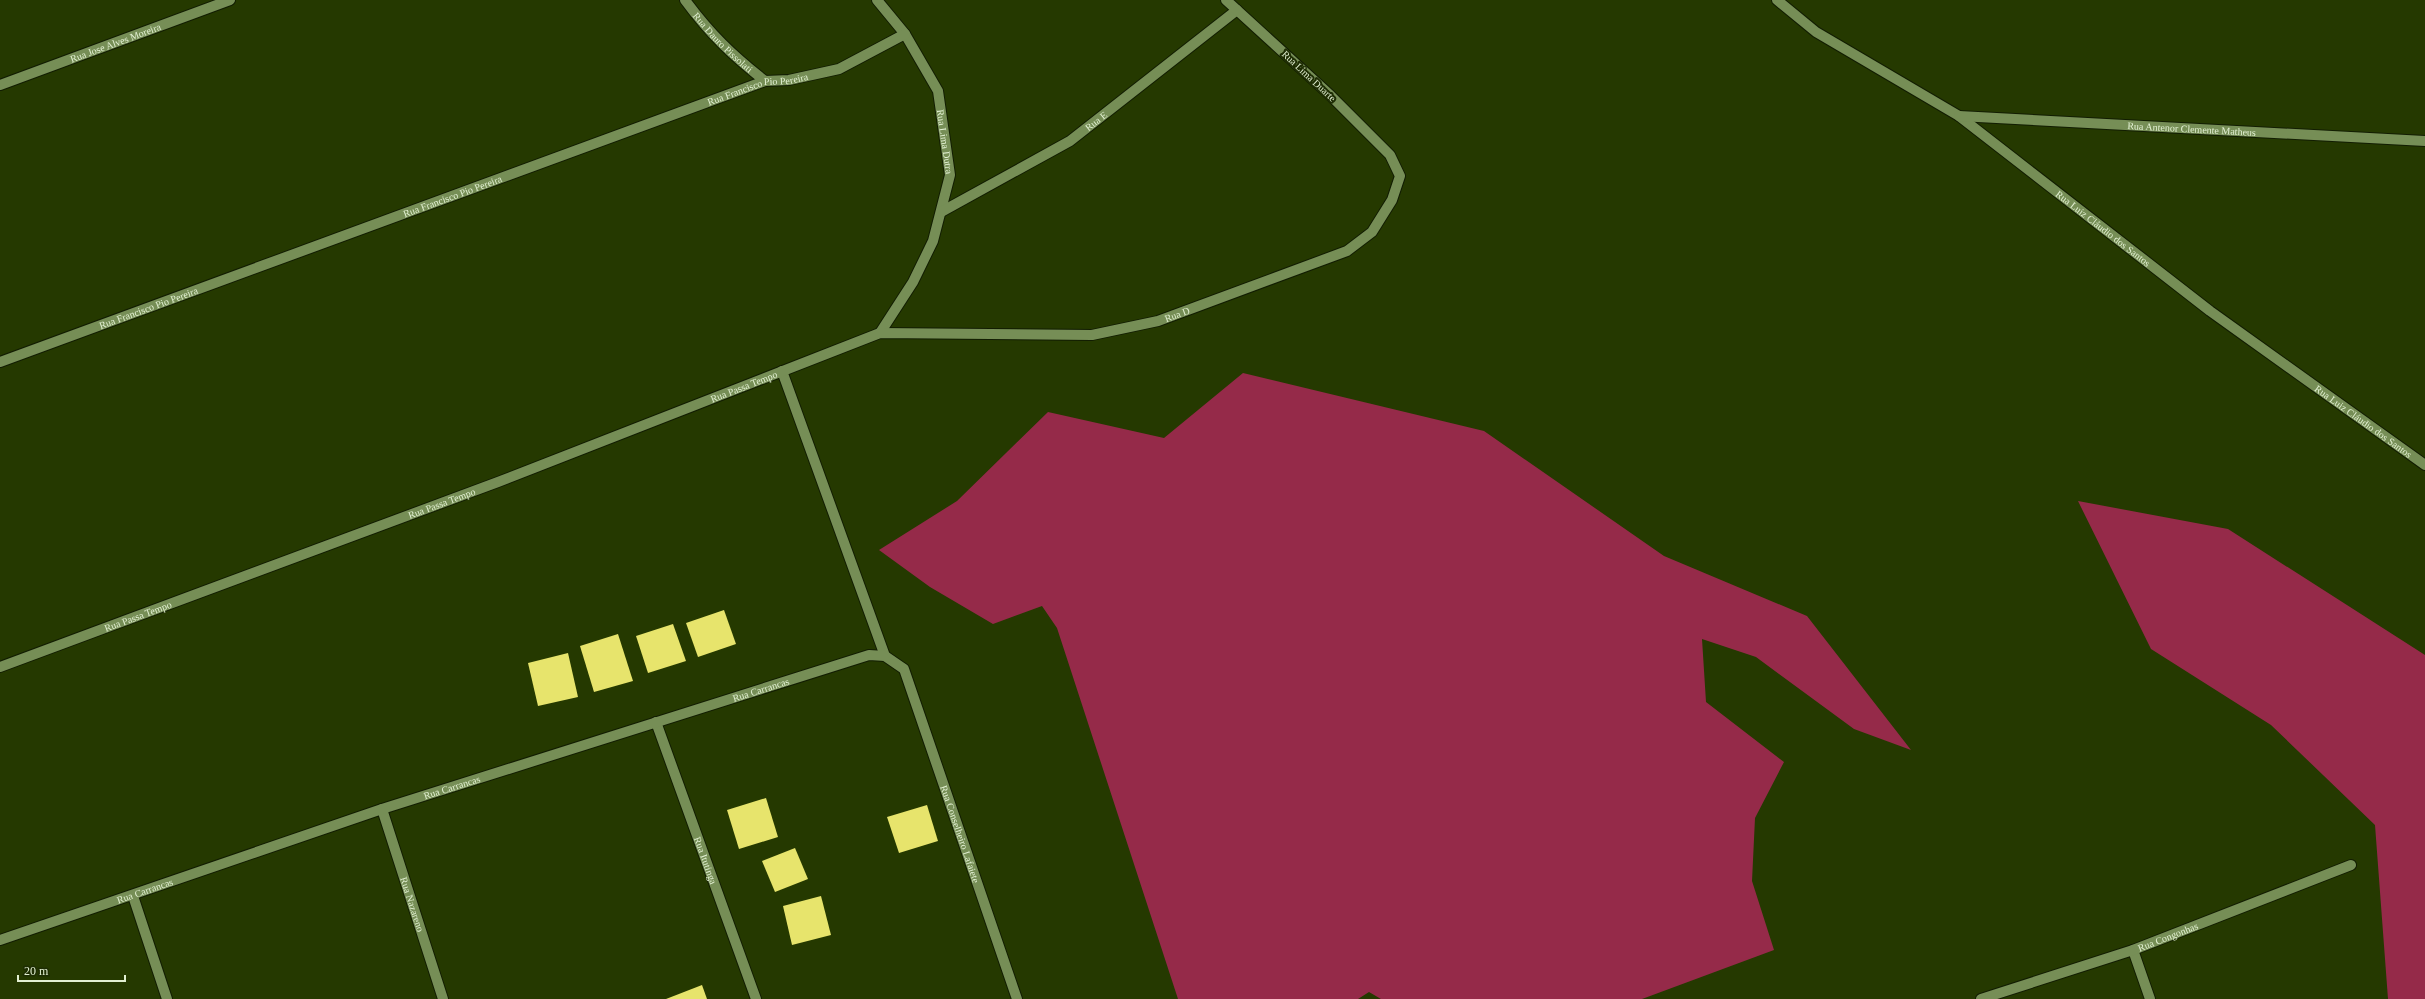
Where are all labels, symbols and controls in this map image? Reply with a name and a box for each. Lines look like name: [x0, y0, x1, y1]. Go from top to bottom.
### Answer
street label: Rua Dauro Pissolati: [691, 10, 755, 75]
street label: Rua Jose Alves Moreira: [68, 20, 163, 64]
street label: Rua Lima Duarte: [1280, 48, 1339, 104]
street label: Rua Francisco Pio Pereira: [706, 70, 809, 107]
street label: Rua Lima Dutra: [935, 109, 955, 175]
street label: Rua E: [1083, 109, 1109, 133]
street label: Rua Antenor Clemente Matheus: [2127, 120, 2256, 137]
street label: Rua Francisco Pio Pereira: [402, 172, 504, 219]
street label: Rua Luiz Cláudio dos Santos: [2054, 188, 2153, 268]
street label: Rua Francisco Pio Pereira: [97, 284, 200, 331]
street label: Rua D: [1163, 304, 1191, 324]
street label: Rua Passa Tempo: [709, 368, 779, 404]
street label: Rua Luiz Cláudio dos Santos: [2313, 383, 2414, 459]
street label: Rua Passa Tempo: [406, 485, 477, 520]
street label: Rua Passa Tempo: [103, 598, 173, 633]
street label: Rua Carrancas: [731, 675, 790, 703]
street label: Rua Carrancas: [422, 773, 481, 801]
street label: Rua Conselheiro Lafaiete: [939, 784, 982, 885]
street label: Rua Itutinga: [692, 835, 720, 886]
street label: Rua Nazareno: [399, 875, 427, 933]
street label: Rua Carrancas: [115, 876, 174, 905]
street label: Rua Congonhas: [2136, 920, 2199, 953]
scale bar: [18, 957, 125, 983]
text: 20 m: [24, 964, 49, 978]

